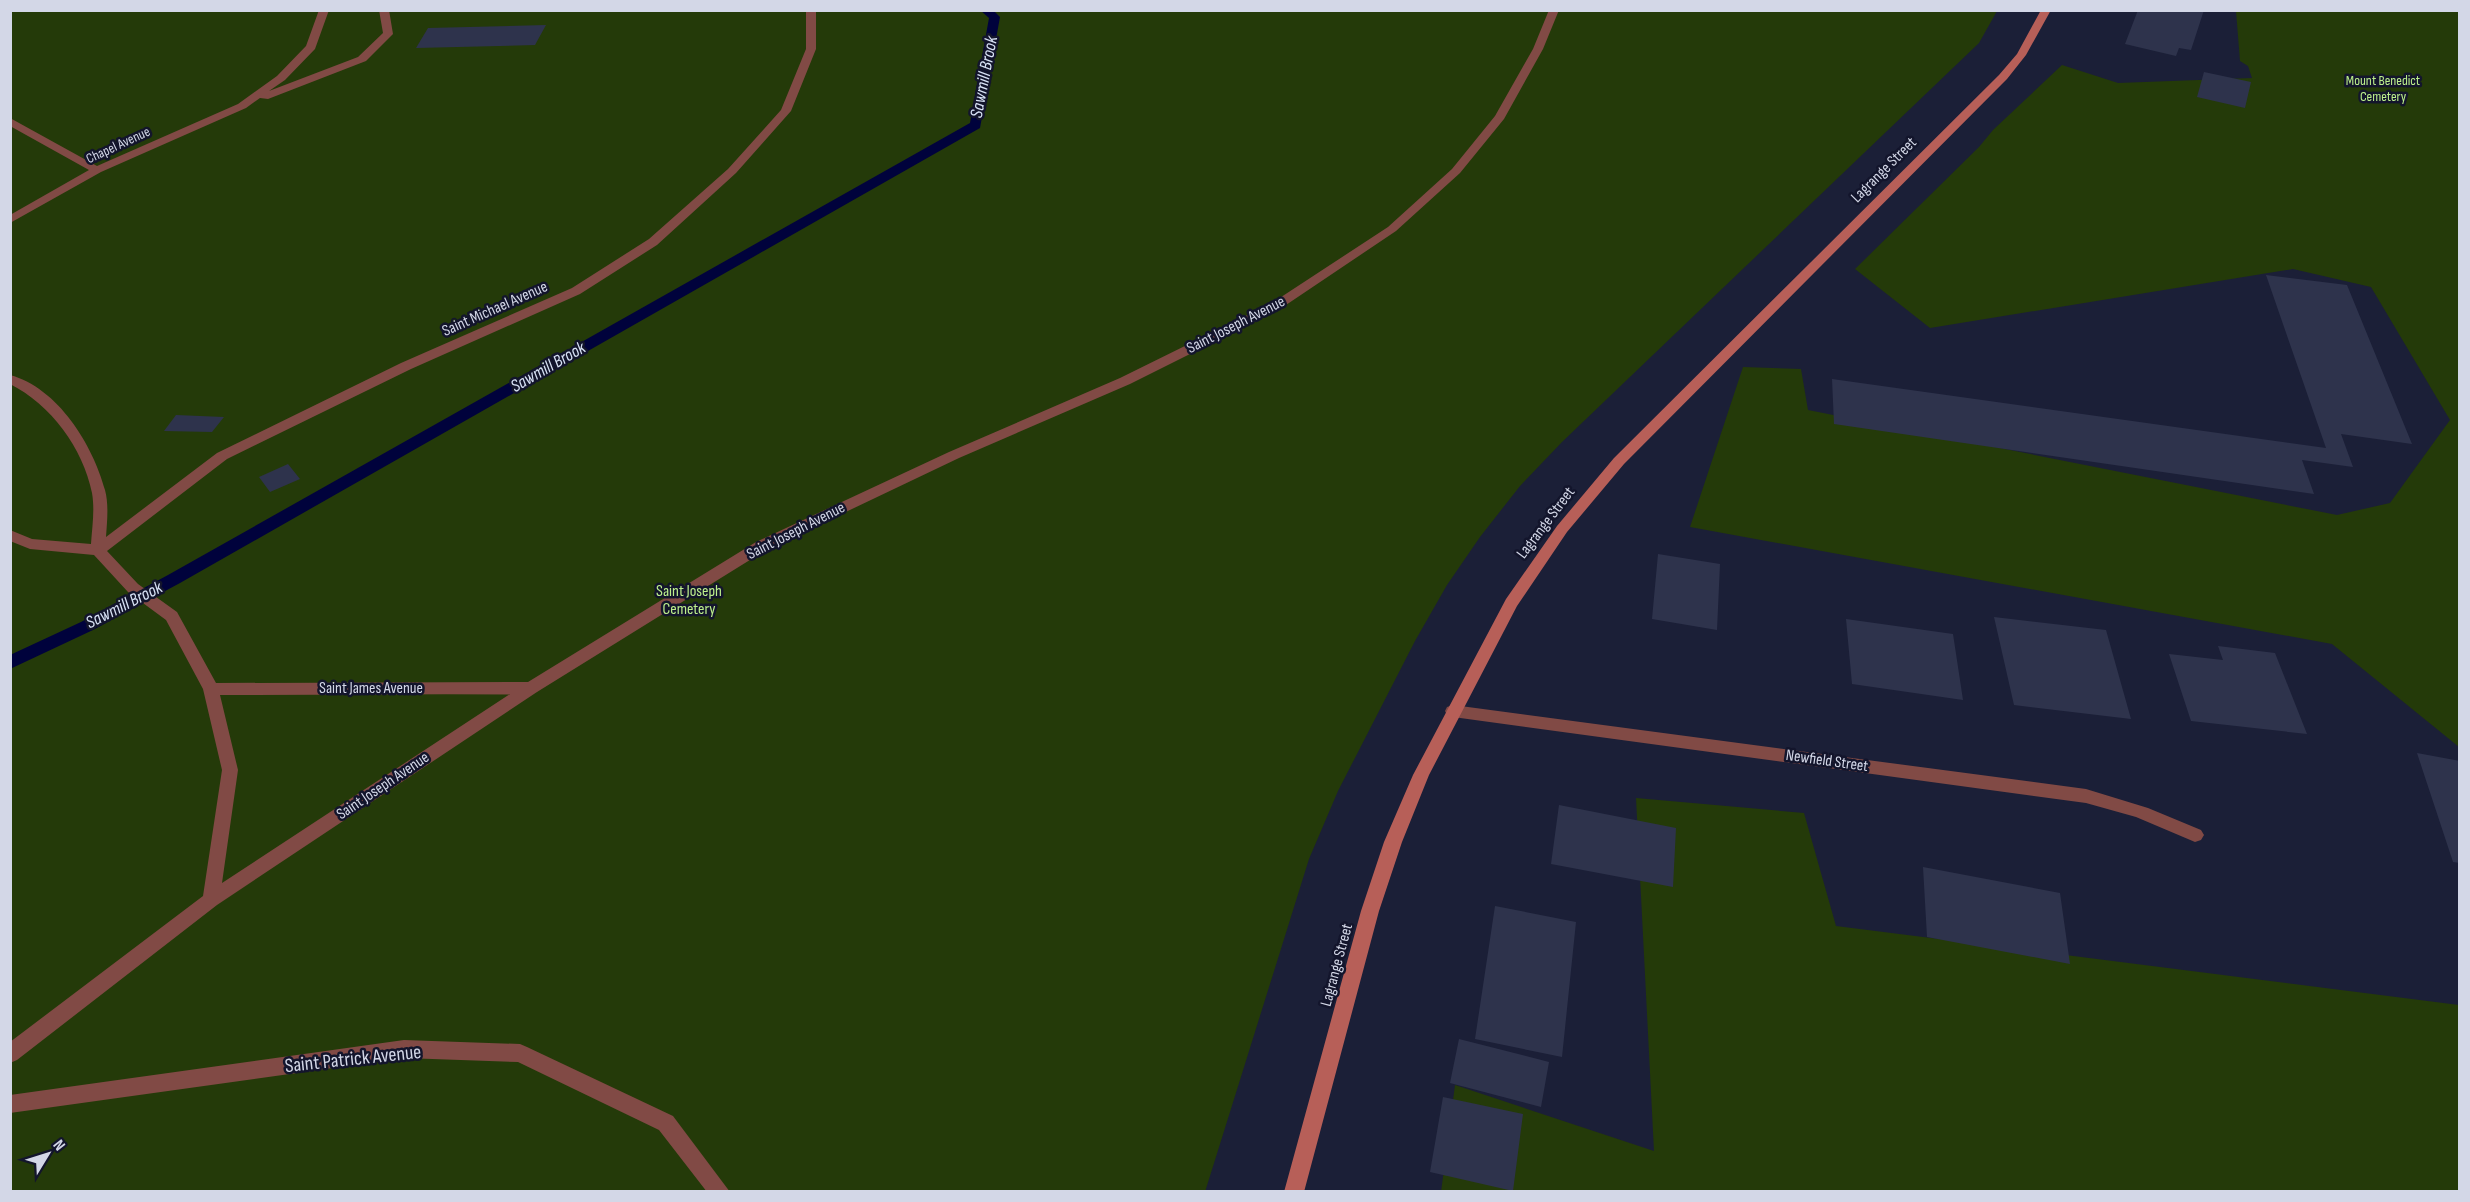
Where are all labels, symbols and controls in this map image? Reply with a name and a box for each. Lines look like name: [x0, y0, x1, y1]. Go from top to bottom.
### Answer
water label: Sawmill Brook: [966, 33, 1002, 120]
park label: Mount Benedict Cemetery: [2346, 72, 2420, 105]
street label: Chapel Avenue: [83, 123, 153, 167]
street label: Lagrange Street: [1847, 133, 1921, 207]
street label: Saint Michael Avenue: [439, 277, 551, 341]
street label: Saint Joseph Avenue: [1184, 292, 1288, 358]
water label: Sawmill Brook: [507, 337, 590, 397]
street label: Lagrange Street: [1513, 483, 1579, 563]
street label: Saint Joseph Avenue: [744, 498, 848, 564]
water label: Sawmill Brook: [82, 576, 167, 633]
park label: Saint Joseph Cemetery: [656, 582, 722, 619]
street label: Saint James Avenue: [319, 679, 423, 698]
street label: Newfield Street: [1785, 746, 1869, 776]
street label: Saint Joseph Avenue: [333, 748, 433, 824]
street label: Lagrange Street: [1317, 921, 1357, 1008]
street label: Saint Patrick Avenue: [284, 1040, 422, 1078]
north arrow: [18, 1124, 78, 1184]
text: N: [49, 1136, 69, 1155]

